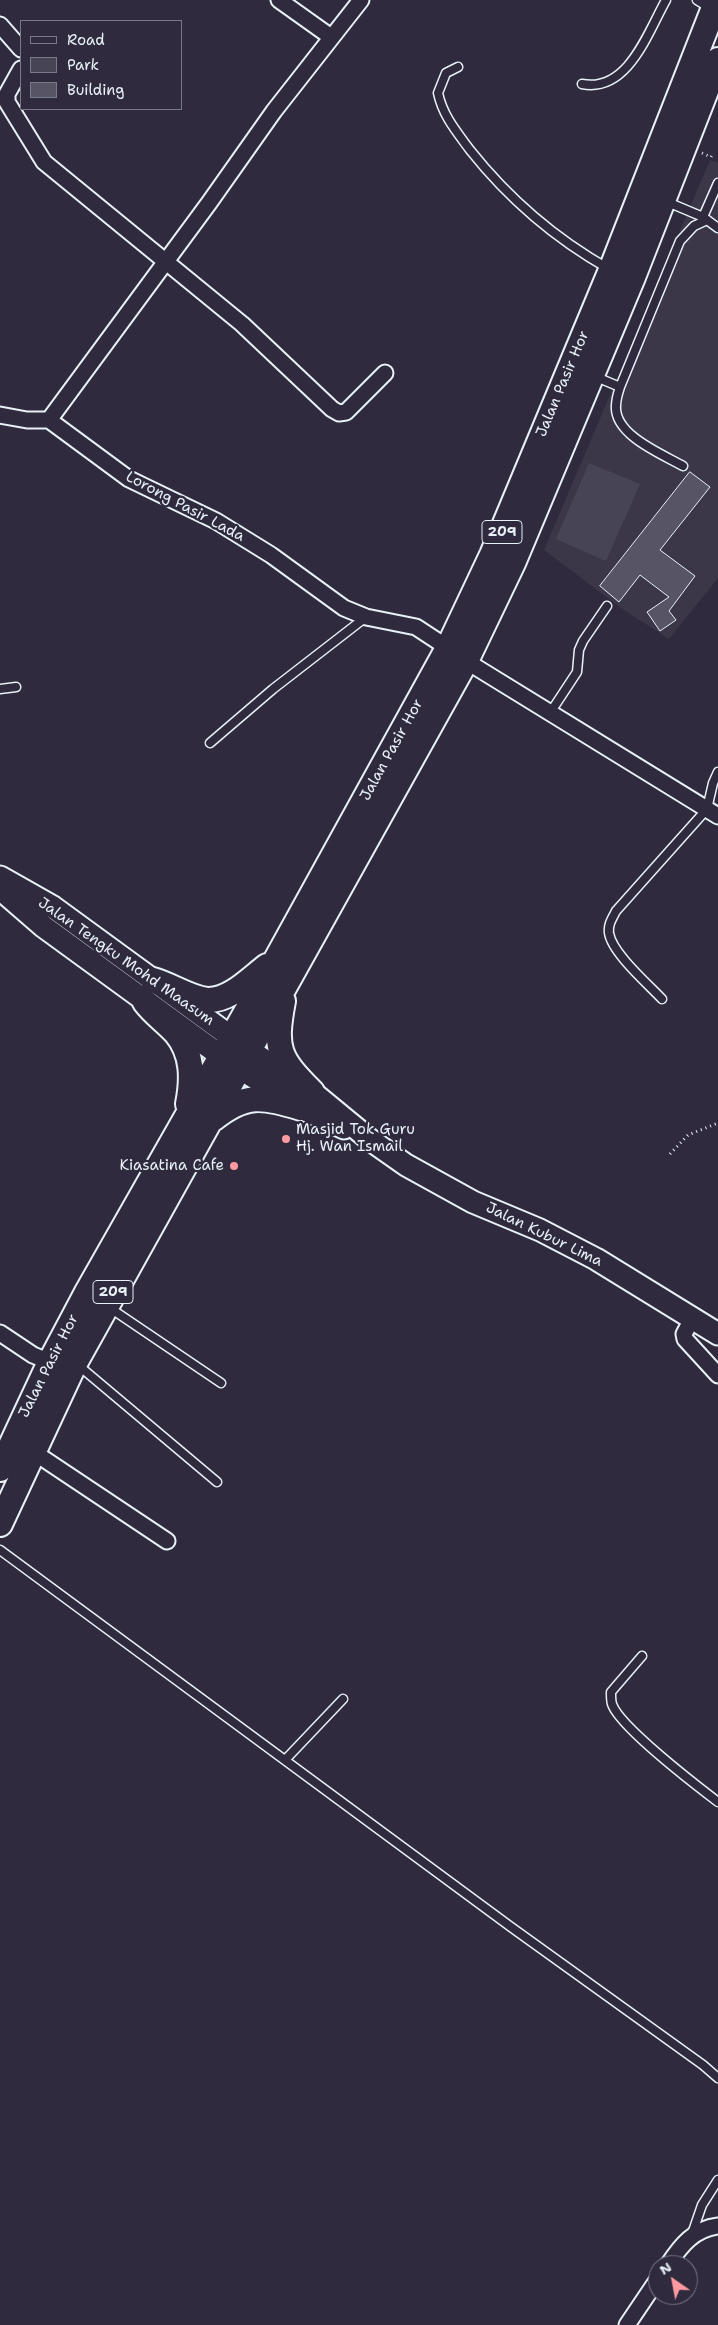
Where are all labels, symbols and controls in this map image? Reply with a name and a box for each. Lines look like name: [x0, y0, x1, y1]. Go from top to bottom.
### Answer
legend: [20, 20, 182, 110]
text: Road: [67, 30, 105, 50]
text: Park: [67, 55, 99, 75]
text: Building: [67, 80, 124, 100]
street label: Jalan Pasir Hor: [533, 328, 593, 440]
street label: Lorong Pasir Lada: [122, 468, 248, 546]
road number: 209: [482, 520, 522, 544]
street label: Jalan Pasir Hor: [357, 696, 427, 804]
street label: Jalan Tengku Mohd Maasum: [34, 894, 218, 1030]
place label: Masjid Tok Guru Hj. Wan Ismail: [296, 1121, 415, 1156]
marker: Masjid Tok Guru Hj. Wan Ismail: [280, 1133, 292, 1145]
place label: Kiasatina Cafe: [119, 1157, 224, 1175]
marker: Kiasatina Cafe: [228, 1160, 240, 1172]
street label: Jalan Kubur Lima: [483, 1199, 605, 1271]
road number: 209: [93, 1280, 133, 1304]
street label: Jalan Pasir Hor: [15, 1311, 83, 1421]
north arrow: [648, 2255, 698, 2305]
text: N: [656, 2258, 675, 2279]

